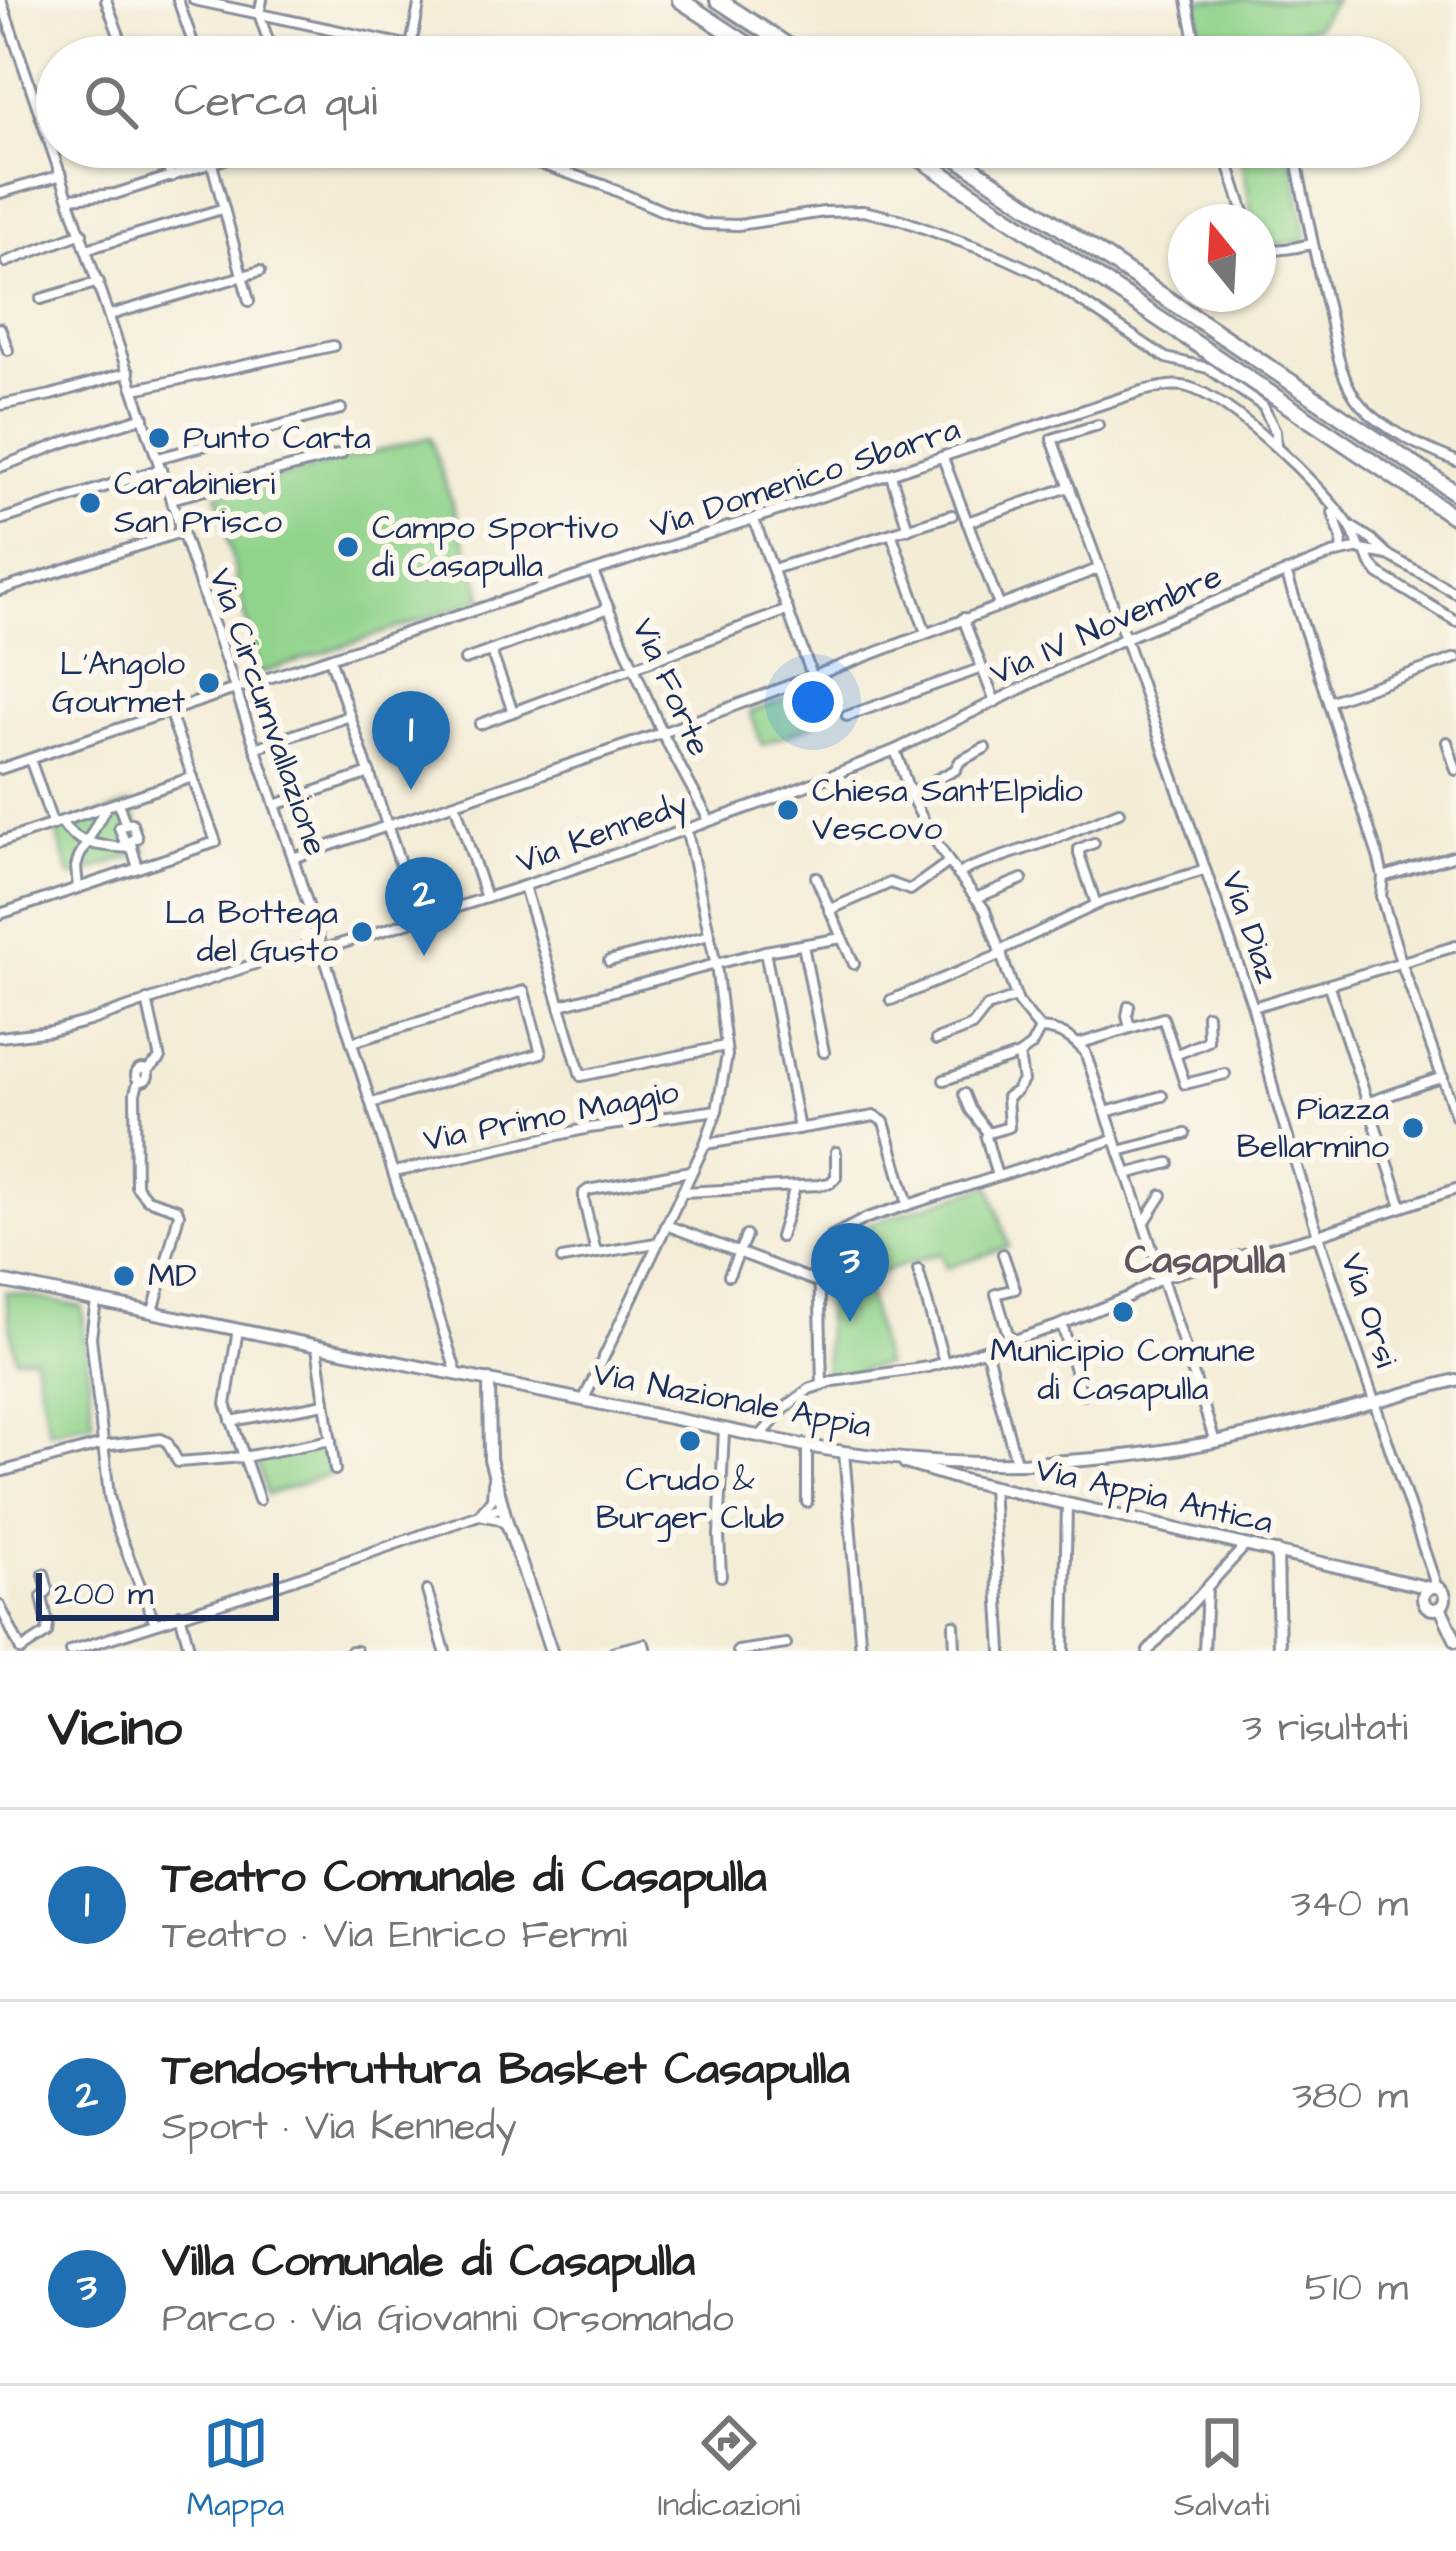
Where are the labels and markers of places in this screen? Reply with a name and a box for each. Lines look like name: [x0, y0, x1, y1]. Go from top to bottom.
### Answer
place label: Punto Carta: [183, 415, 371, 461]
marker: Punto Carta: [146, 425, 172, 451]
place label: Carabinieri San Prisco: [114, 461, 282, 545]
marker: Carabinieri San Prisco: [77, 490, 103, 516]
place label: Campo Sportivo di Casapulla: [372, 505, 619, 589]
marker: Campo Sportivo di Casapulla: [335, 534, 361, 560]
place label: L'Angolo Gourmet: [52, 641, 185, 725]
marker: L'Angolo Gourmet: [196, 670, 222, 696]
pin: 1: [372, 691, 450, 790]
place label: Chiesa Sant'Elpidio Vescovo: [812, 768, 1083, 852]
marker: Chiesa Sant'Elpidio Vescovo: [775, 797, 801, 823]
pin: 2: [385, 857, 463, 956]
place label: La Bottega del Gusto: [165, 890, 338, 974]
marker: La Bottega del Gusto: [349, 919, 375, 945]
place label: Piazza Bellarmino: [1237, 1086, 1389, 1170]
marker: Piazza Bellarmino: [1400, 1115, 1426, 1141]
pin: 3: [811, 1223, 889, 1322]
place label: MD: [148, 1253, 197, 1299]
marker: MD: [111, 1263, 137, 1289]
marker: Municipio Comune di Casapulla: [1110, 1299, 1136, 1325]
place label: Municipio Comune di Casapulla: [990, 1328, 1256, 1412]
marker: Crudo & Burger Club: [677, 1428, 703, 1454]
place label: Crudo & Burger Club: [596, 1457, 784, 1543]

